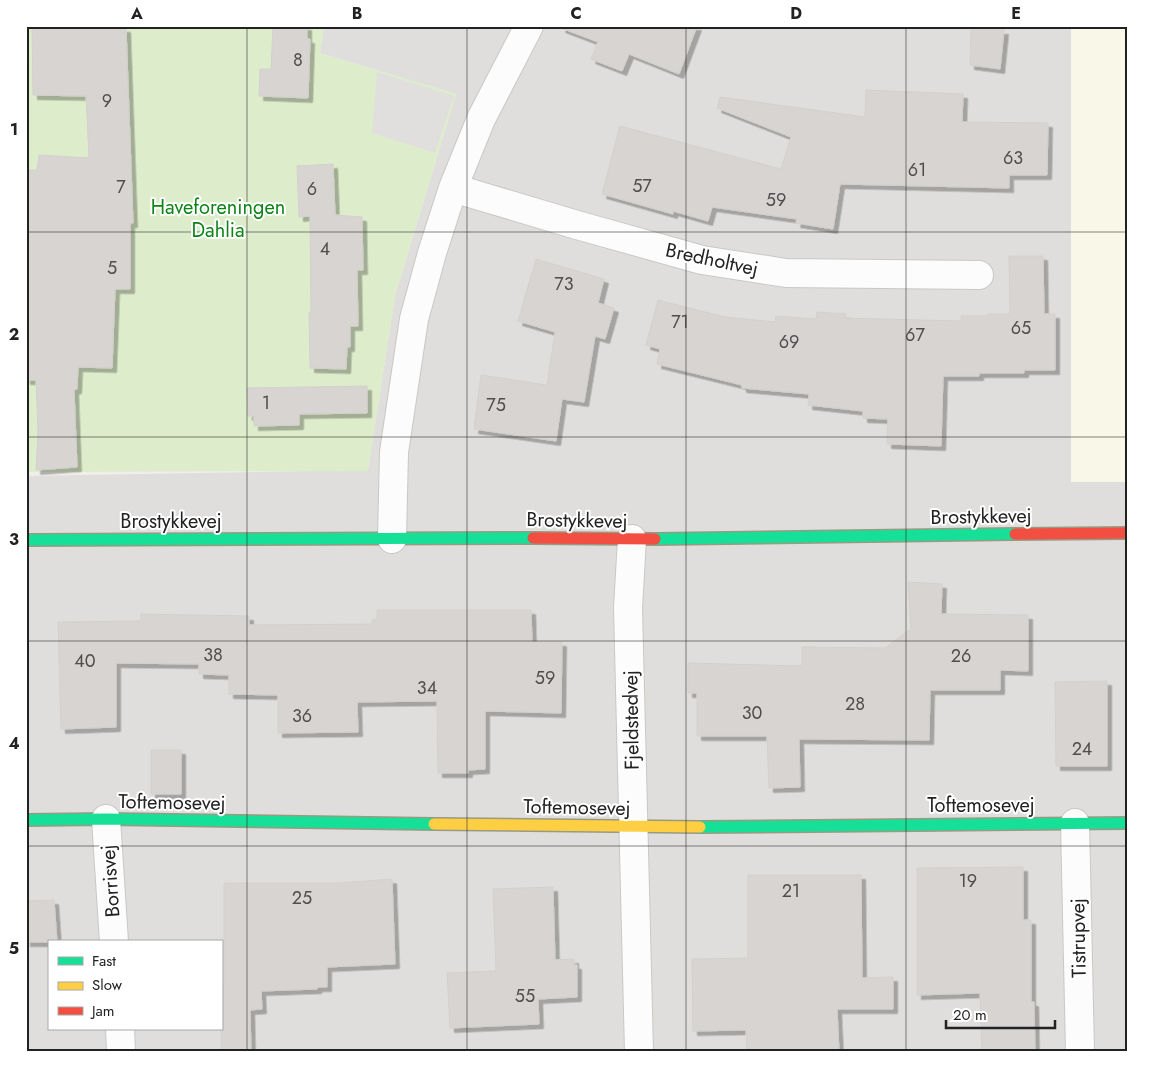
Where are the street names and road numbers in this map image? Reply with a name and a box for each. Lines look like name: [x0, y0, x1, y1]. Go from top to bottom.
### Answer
street label: Bredholtvej: [663, 236, 761, 283]
street label: Brostykkevej: [930, 501, 1032, 532]
street label: Brostykkevej: [526, 505, 628, 536]
street label: Brostykkevej: [120, 507, 222, 536]
street label: Fjeldstedvej: [616, 670, 647, 770]
street label: Toftemosevej: [118, 787, 226, 818]
street label: Toftemosevej: [927, 791, 1035, 820]
street label: Toftemosevej: [523, 792, 631, 823]
street label: Borrisvej: [93, 844, 128, 918]
street label: Tistrupvej: [1063, 898, 1094, 978]

